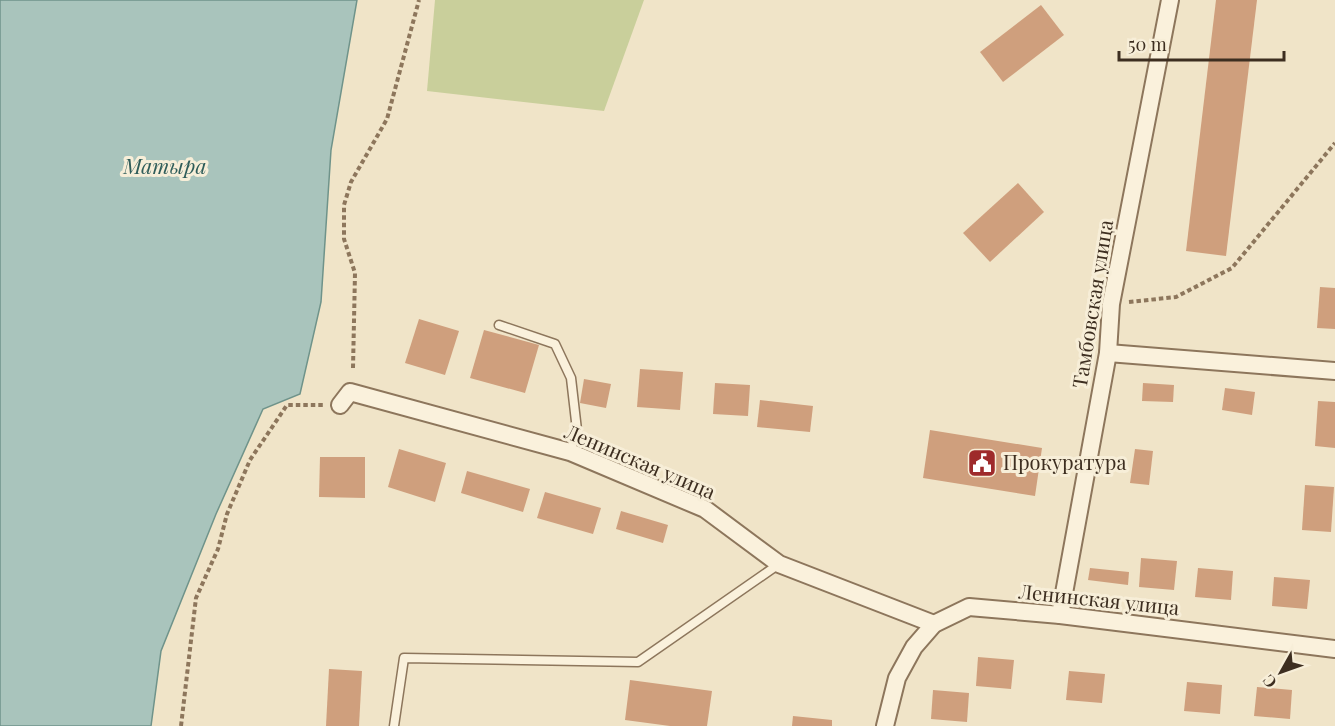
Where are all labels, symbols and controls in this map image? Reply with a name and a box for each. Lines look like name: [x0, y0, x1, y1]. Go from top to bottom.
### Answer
scale bar: [1119, 24, 1284, 62]
text: 50 m: [1128, 32, 1167, 56]
water label: Матыра: [123, 151, 206, 179]
street label: Тамбовская улица: [1065, 218, 1118, 390]
street label: Ленинская улица: [560, 416, 720, 505]
public building icon: Прокуратура: [966, 447, 998, 479]
place label: Прокуратура: [1003, 448, 1126, 475]
street label: Ленинская улица: [1017, 577, 1181, 620]
north arrow: [1251, 642, 1311, 702]
text: С: [1257, 671, 1281, 693]

